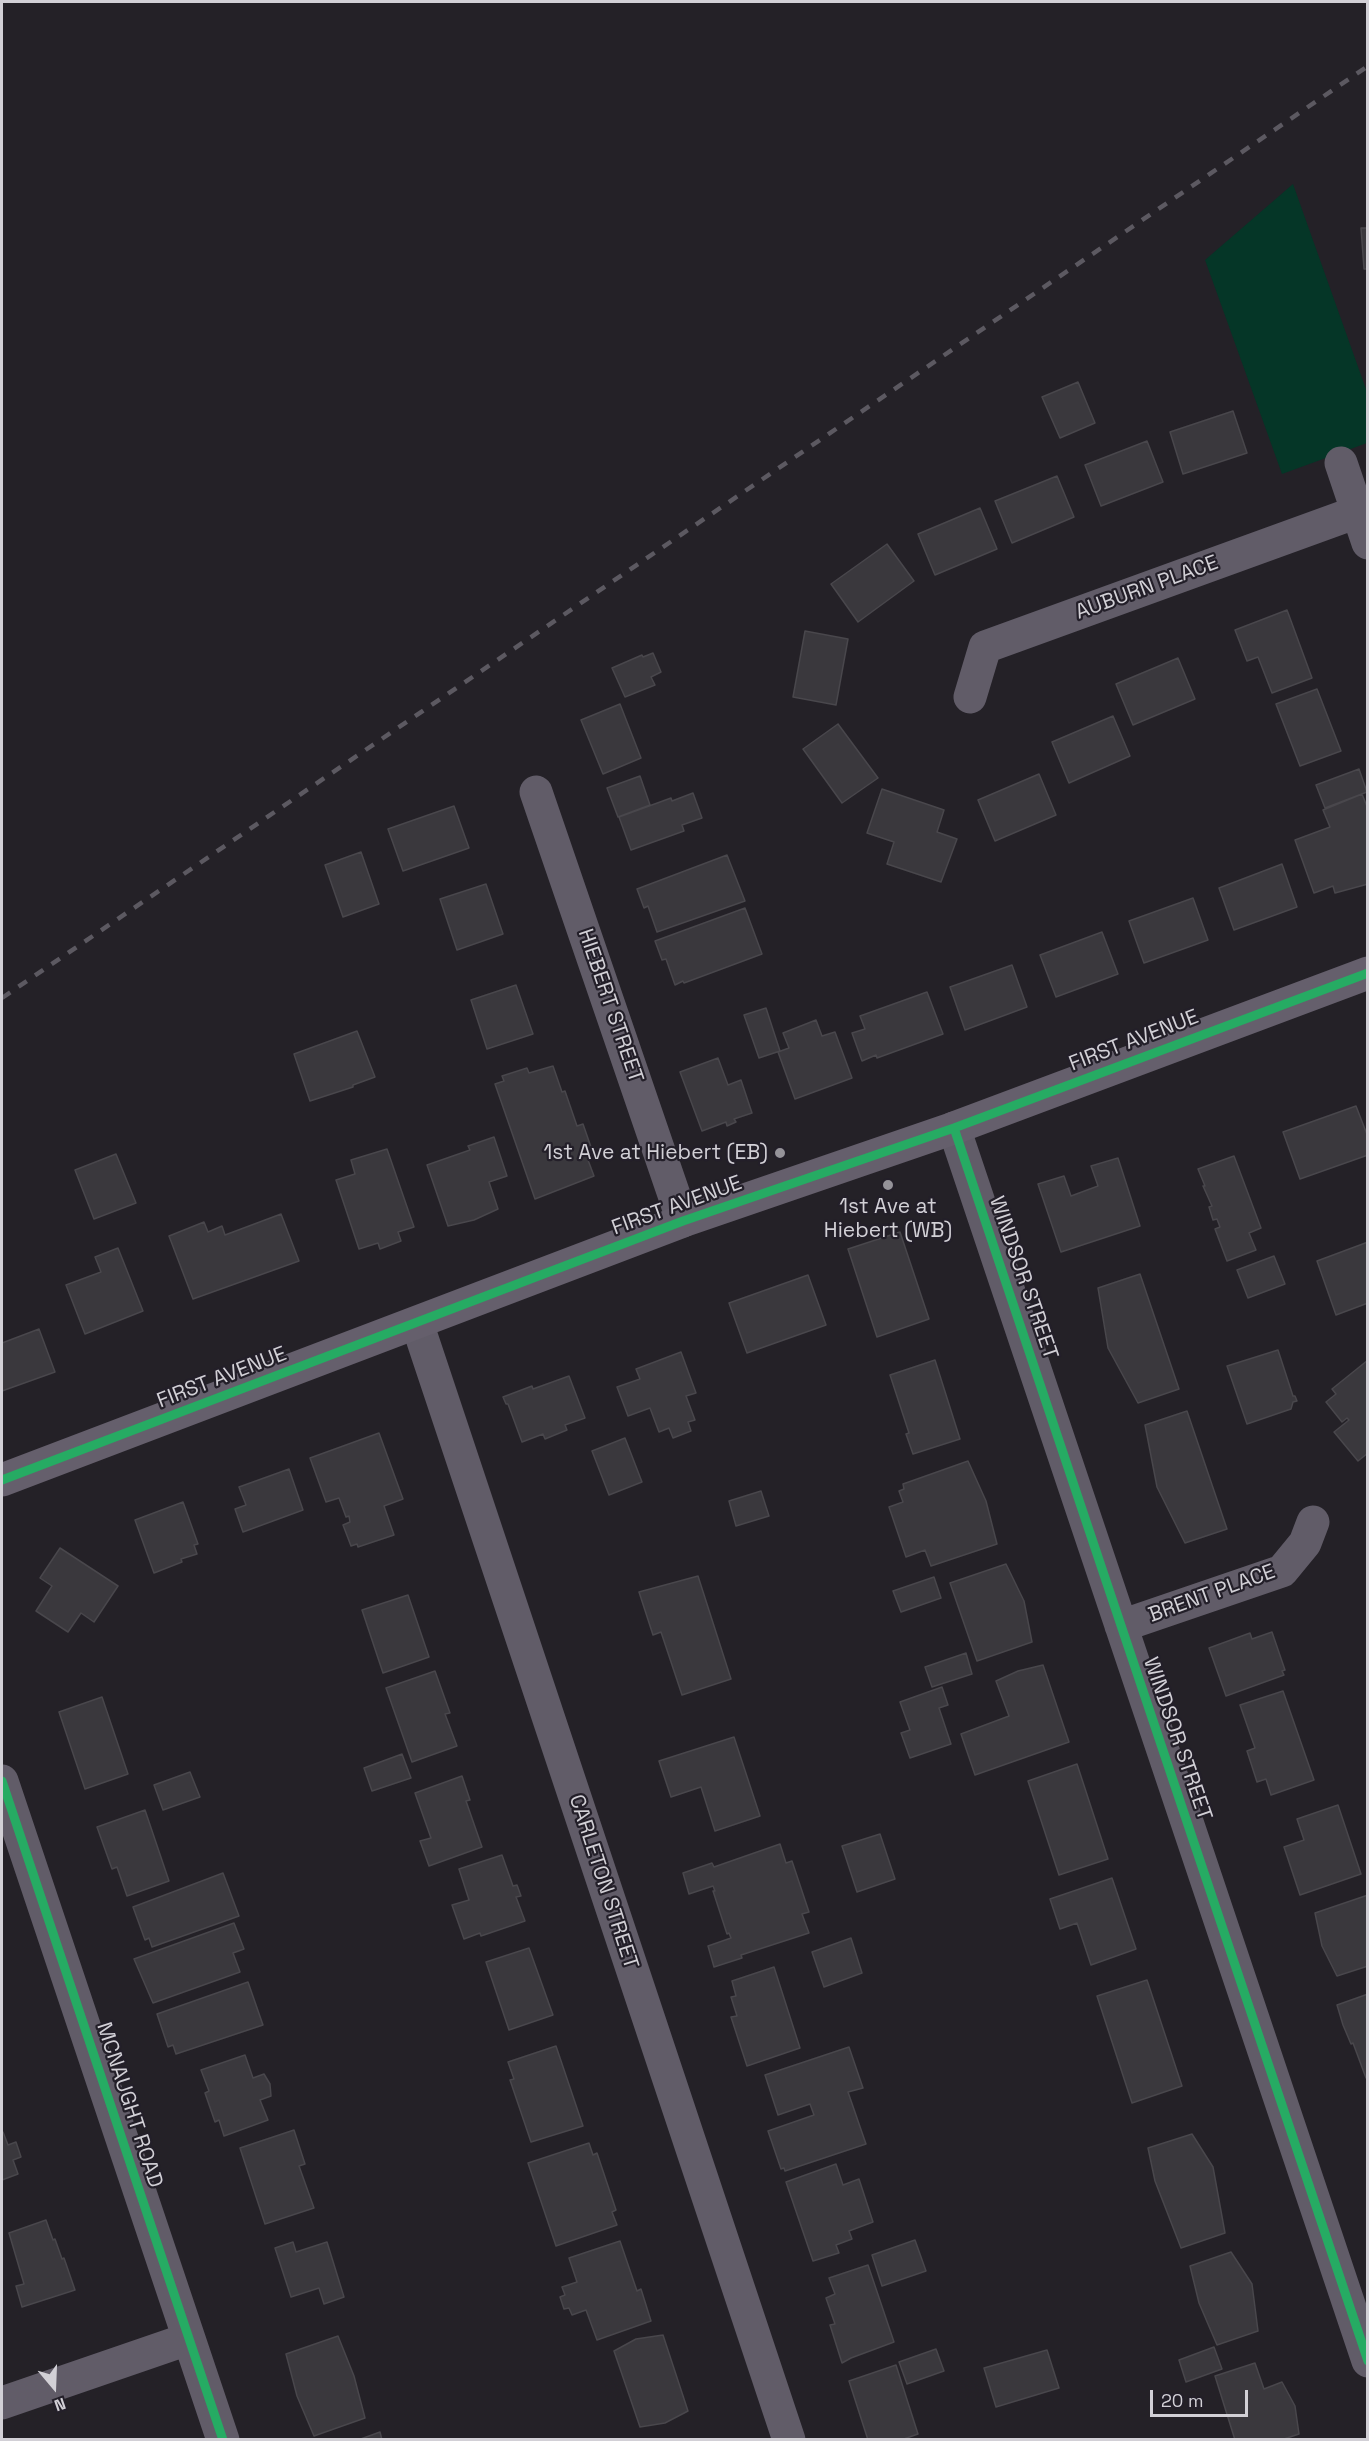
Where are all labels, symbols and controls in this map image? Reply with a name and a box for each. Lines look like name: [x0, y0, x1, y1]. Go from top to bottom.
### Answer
street label: AUBURN PLACE: [1072, 551, 1222, 625]
street label: HIEBERT STREET: [572, 926, 648, 1086]
street label: FIRST AVENUE: [1066, 1005, 1202, 1077]
place label: 1st Ave at Hiebert (EB): [544, 1140, 768, 1166]
marker: 1st Ave at Hiebert (EB): [773, 1146, 787, 1160]
street label: FIRST AVENUE: [609, 1171, 745, 1241]
marker: 1st Ave at Hiebert (WB): [881, 1178, 895, 1192]
street label: WINDSOR STREET: [983, 1193, 1063, 1363]
place label: 1st Ave at Hiebert (WB): [824, 1194, 952, 1244]
street label: FIRST AVENUE: [154, 1342, 290, 1414]
street label: BRENT PLACE: [1145, 1559, 1279, 1629]
street label: WINDSOR STREET: [1137, 1654, 1217, 1824]
street label: CARLETON STREET: [563, 1792, 643, 1972]
street label: MCNAUGHT ROAD: [90, 2019, 168, 2191]
north arrow: [24, 2357, 84, 2417]
scale bar: [1153, 2378, 1250, 2416]
text: 20 m: [1161, 2389, 1204, 2412]
text: N: [52, 2393, 69, 2416]

